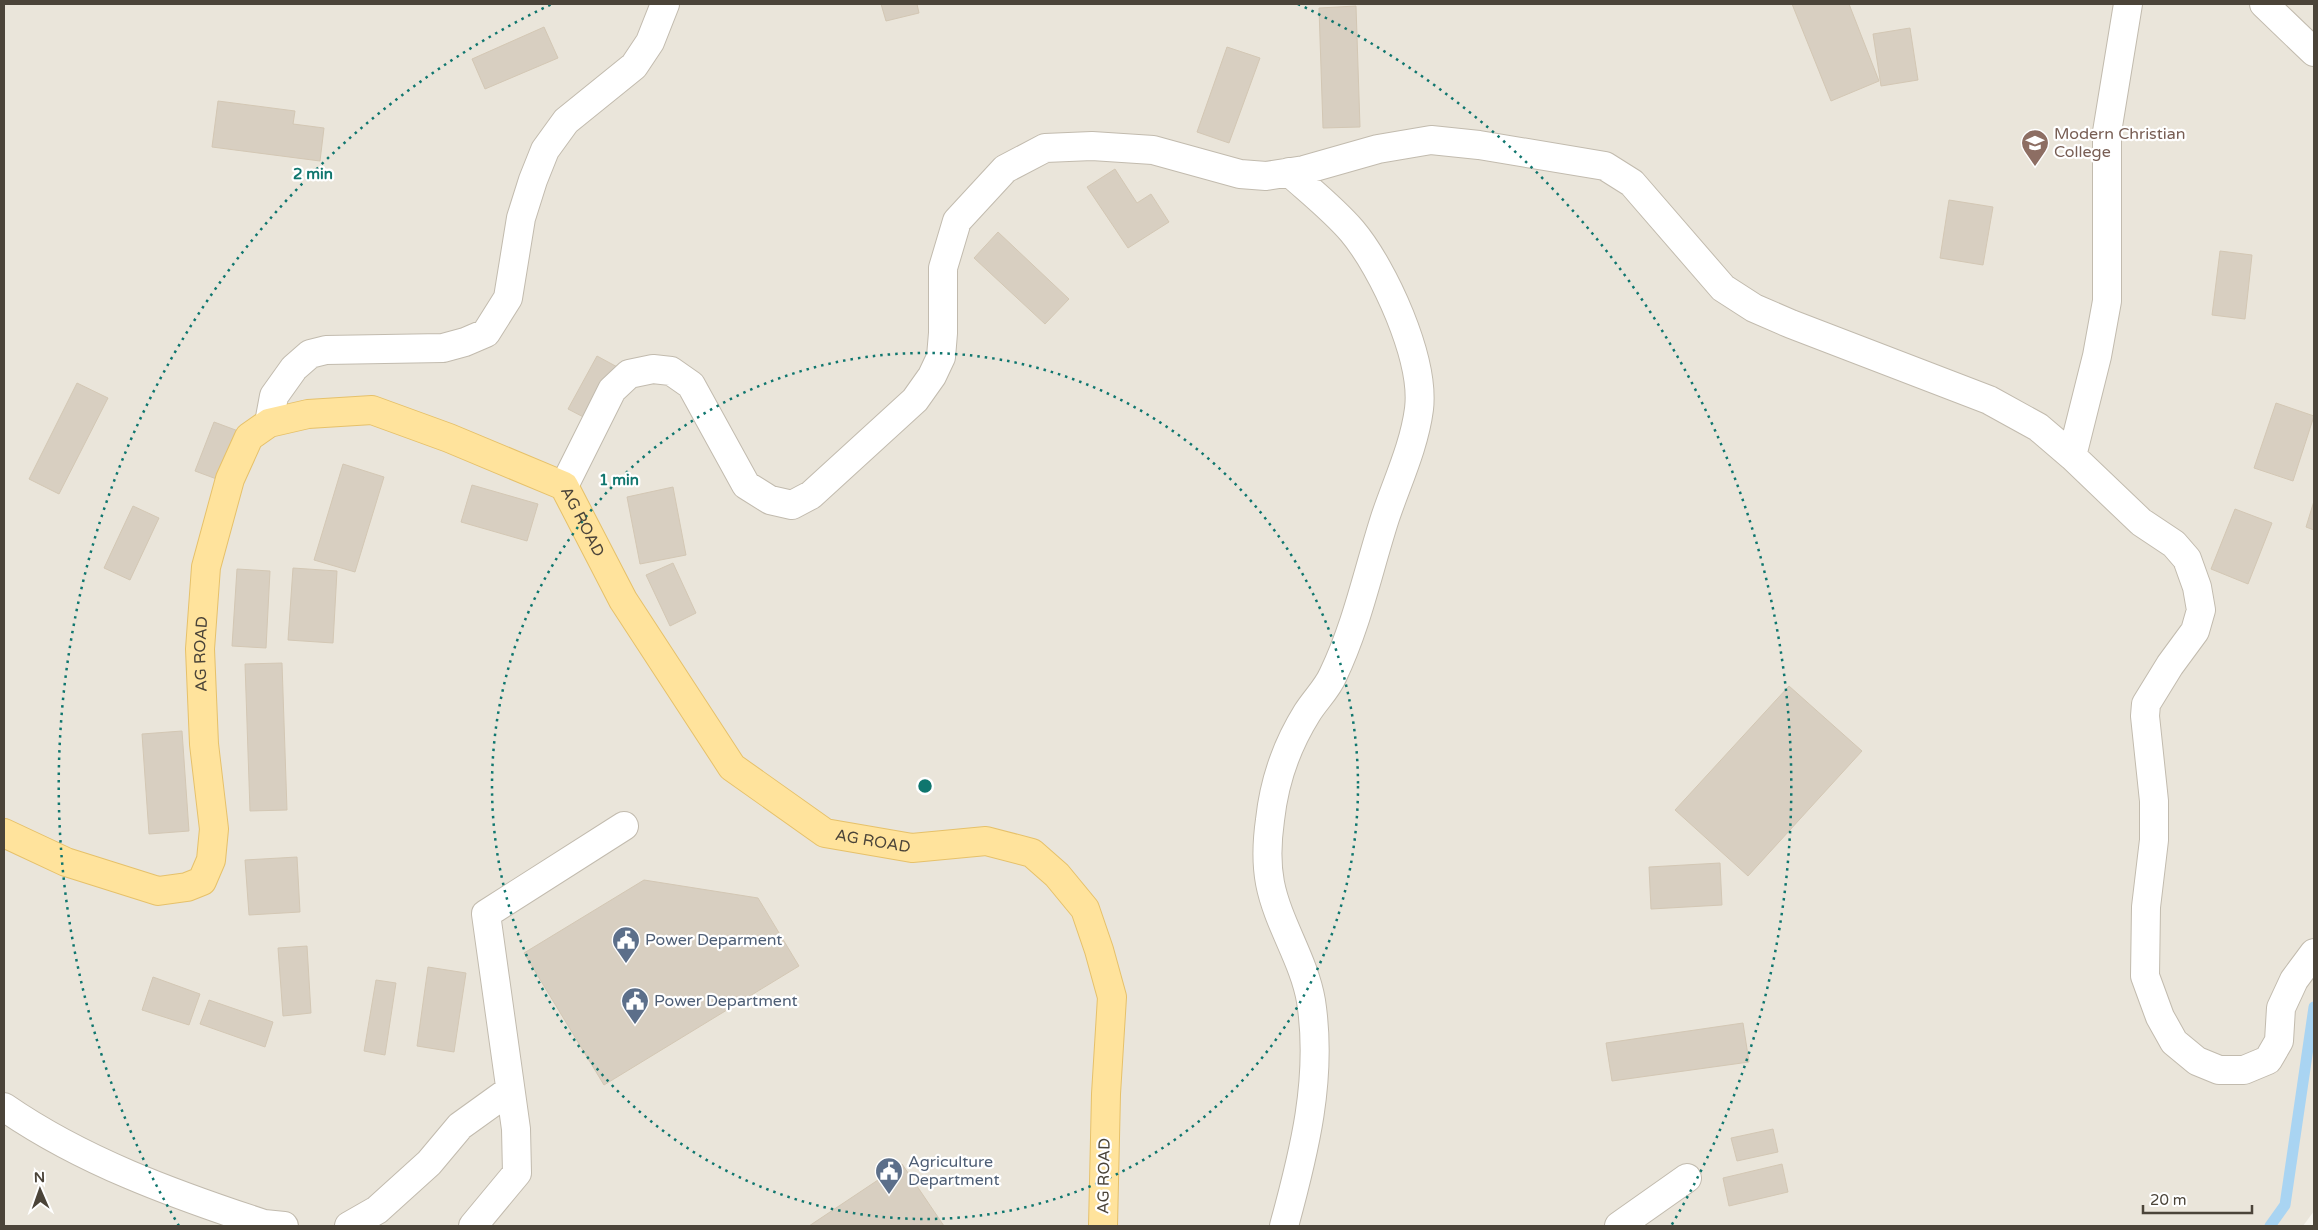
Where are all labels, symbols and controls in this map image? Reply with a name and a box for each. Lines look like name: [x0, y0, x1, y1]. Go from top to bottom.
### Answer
place label: Modern Christian College: [2054, 124, 2186, 162]
school or university icon: Modern Christian College: [2020, 128, 2050, 167]
text: 2 min: [293, 165, 333, 183]
text: 1 min: [599, 471, 639, 489]
street label: AG ROAD: [556, 483, 609, 560]
street label: AG ROAD: [190, 615, 212, 692]
centre of rings: [916, 777, 934, 795]
street label: AG ROAD: [834, 825, 912, 858]
public building icon: Power Deparment: [611, 925, 641, 964]
place label: Power Deparment: [645, 930, 782, 950]
public building icon: Power Department: [620, 986, 650, 1025]
place label: Power Department: [654, 991, 798, 1011]
street label: AG ROAD: [1093, 1138, 1115, 1214]
place label: Agriculture Department: [908, 1152, 1000, 1190]
public building icon: Agriculture Department: [874, 1156, 904, 1195]
north arrow: [15, 1165, 65, 1215]
text: N: [34, 1169, 45, 1186]
scale bar: [2143, 1182, 2252, 1214]
text: 20 m: [2150, 1191, 2187, 1209]

